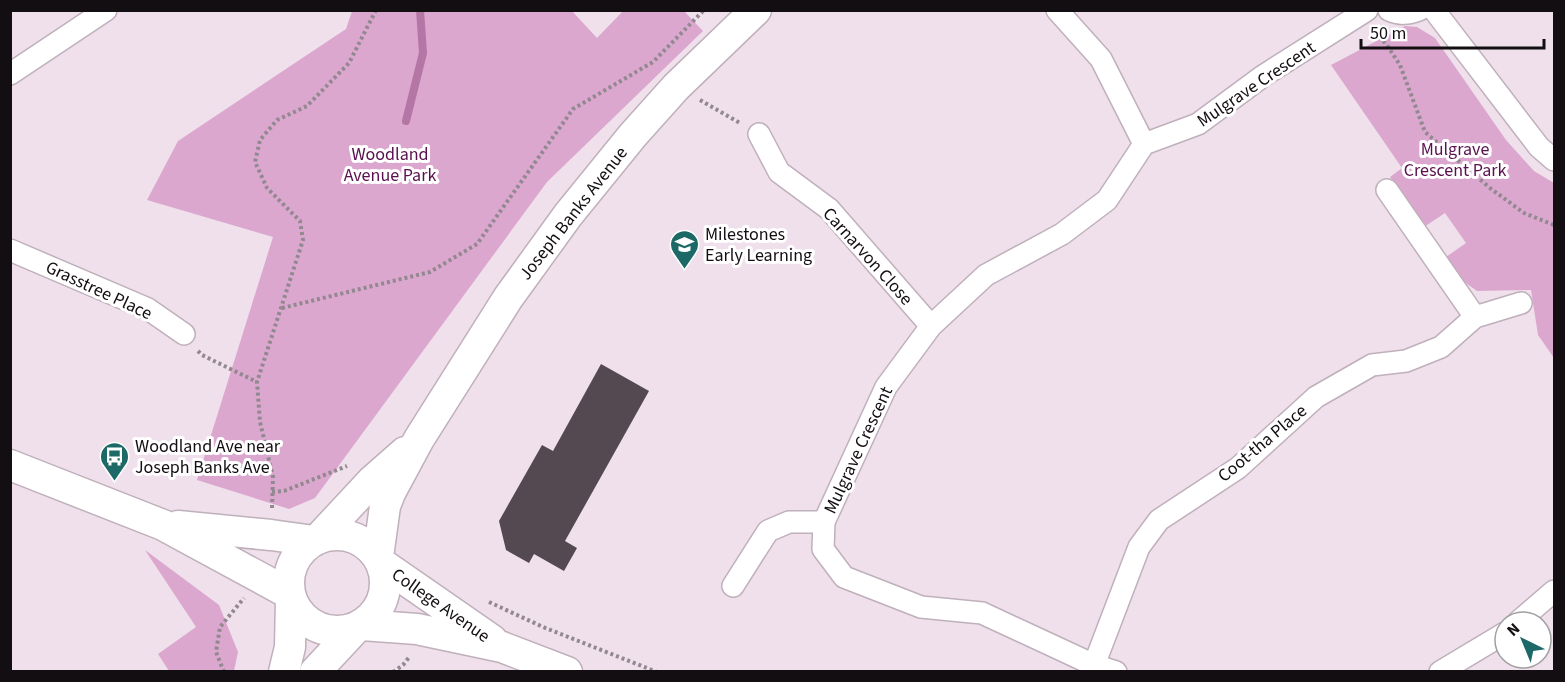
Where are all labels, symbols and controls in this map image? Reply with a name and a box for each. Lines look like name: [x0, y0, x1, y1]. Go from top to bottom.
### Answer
scale bar: [1361, 12, 1544, 50]
text: 50 m: [1370, 21, 1406, 46]
street label: Mulgrave Crescent: [1192, 36, 1320, 133]
park label: Mulgrave Crescent Park: [1404, 137, 1506, 183]
street label: Joseph Banks Avenue: [513, 141, 634, 285]
park label: Woodland Avenue Park: [344, 142, 436, 188]
street label: Carnarvon Close: [817, 202, 918, 311]
place label: Milestones Early Learning: [705, 222, 812, 268]
school or university icon: Milestones Early Learning: [668, 228, 700, 270]
street label: Grasstree Place: [41, 255, 156, 326]
street label: Mulgrave Crescent: [818, 382, 899, 518]
street label: Coot-tha Place: [1212, 399, 1312, 488]
place label: Woodland Ave near Joseph Banks Ave: [135, 434, 281, 480]
bus stop icon: Woodland Ave near Joseph Banks Ave: [98, 440, 130, 482]
street label: College Avenue: [387, 562, 495, 649]
north arrow: [1493, 610, 1553, 670]
text: N: [1502, 618, 1525, 641]

